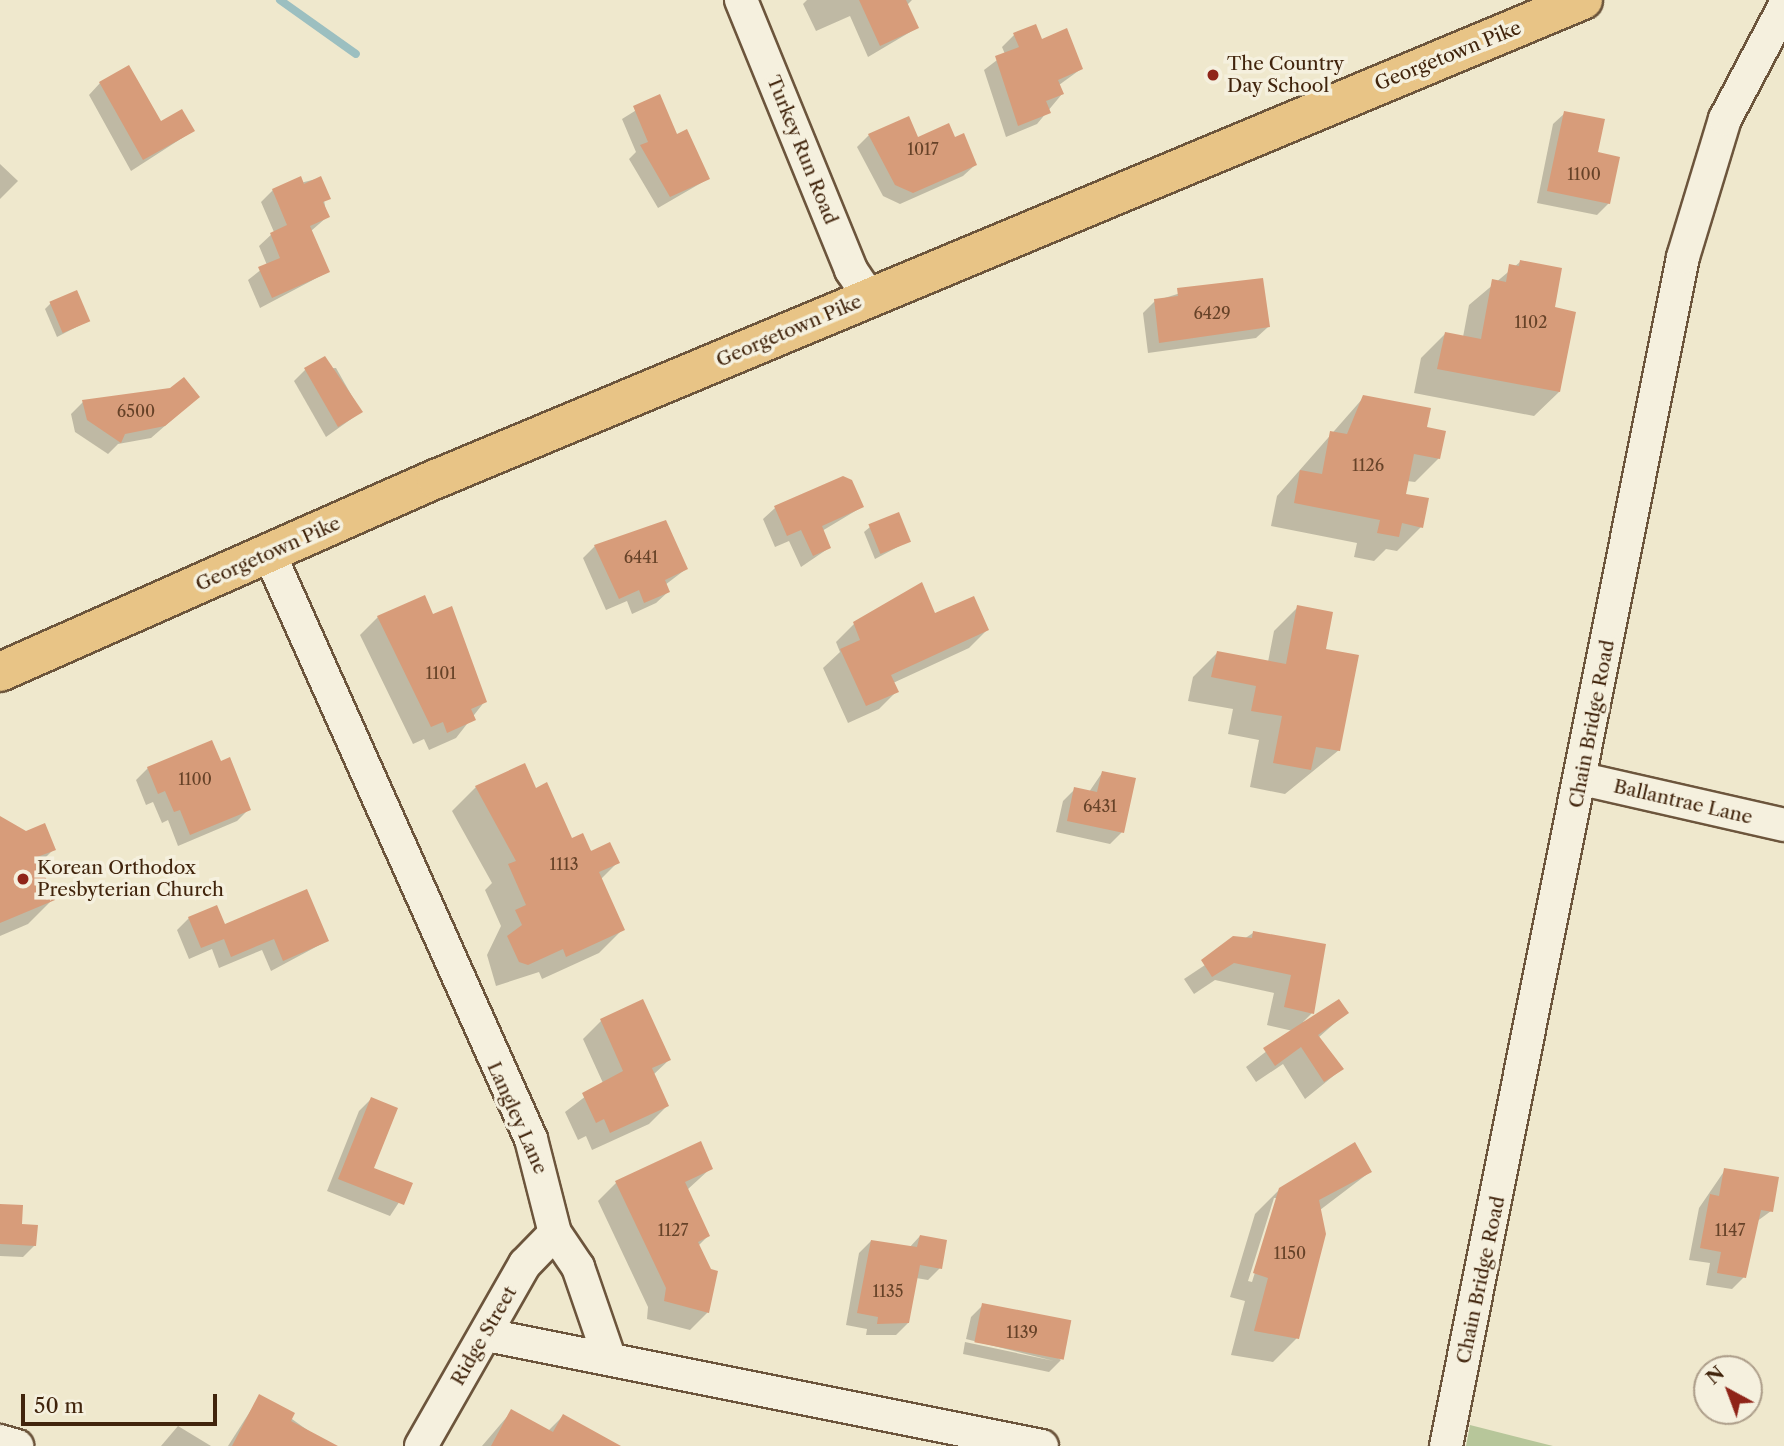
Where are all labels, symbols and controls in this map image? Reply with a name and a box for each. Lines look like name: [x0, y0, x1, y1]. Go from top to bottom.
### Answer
street label: Georgetown Pike: [1372, 16, 1524, 96]
place label: The Country Day School: [1227, 53, 1344, 97]
marker: The Country Day School: [1205, 67, 1221, 83]
street label: Turkey Run Road: [762, 72, 842, 228]
house number: 1017: [907, 139, 939, 159]
house number: 1100: [1567, 164, 1601, 184]
street label: Georgetown Pike: [713, 290, 865, 372]
house number: 6429: [1193, 303, 1231, 323]
house number: 1102: [1515, 312, 1547, 332]
house number: 6500: [117, 401, 155, 421]
house number: 1126: [1352, 455, 1384, 475]
street label: Georgetown Pike: [192, 512, 344, 596]
house number: 6441: [624, 547, 658, 567]
street label: Chain Bridge Road: [1565, 638, 1619, 810]
house number: 1101: [426, 663, 456, 683]
house number: 1100: [178, 769, 212, 789]
street label: Ballantrae Lane: [1611, 775, 1755, 829]
house number: 6431: [1083, 796, 1117, 816]
house number: 1113: [550, 854, 578, 874]
place label: Korean Orthodox Presbyterian Church: [37, 857, 224, 901]
marker: Korean Orthodox Presbyterian Church: [15, 871, 31, 887]
street label: Langley Lane: [482, 1058, 552, 1178]
street label: Chain Bridge Road: [1452, 1194, 1510, 1366]
house number: 1127: [658, 1220, 688, 1240]
house number: 1147: [1715, 1220, 1745, 1240]
house number: 1150: [1274, 1243, 1306, 1263]
house number: 1135: [873, 1281, 903, 1301]
street label: Ridge Street: [446, 1282, 522, 1390]
house number: 1139: [1006, 1322, 1038, 1342]
north arrow: [1693, 1355, 1763, 1425]
text: N: [1701, 1361, 1729, 1389]
scale bar: [24, 1380, 220, 1424]
text: 50 m: [34, 1393, 84, 1418]

